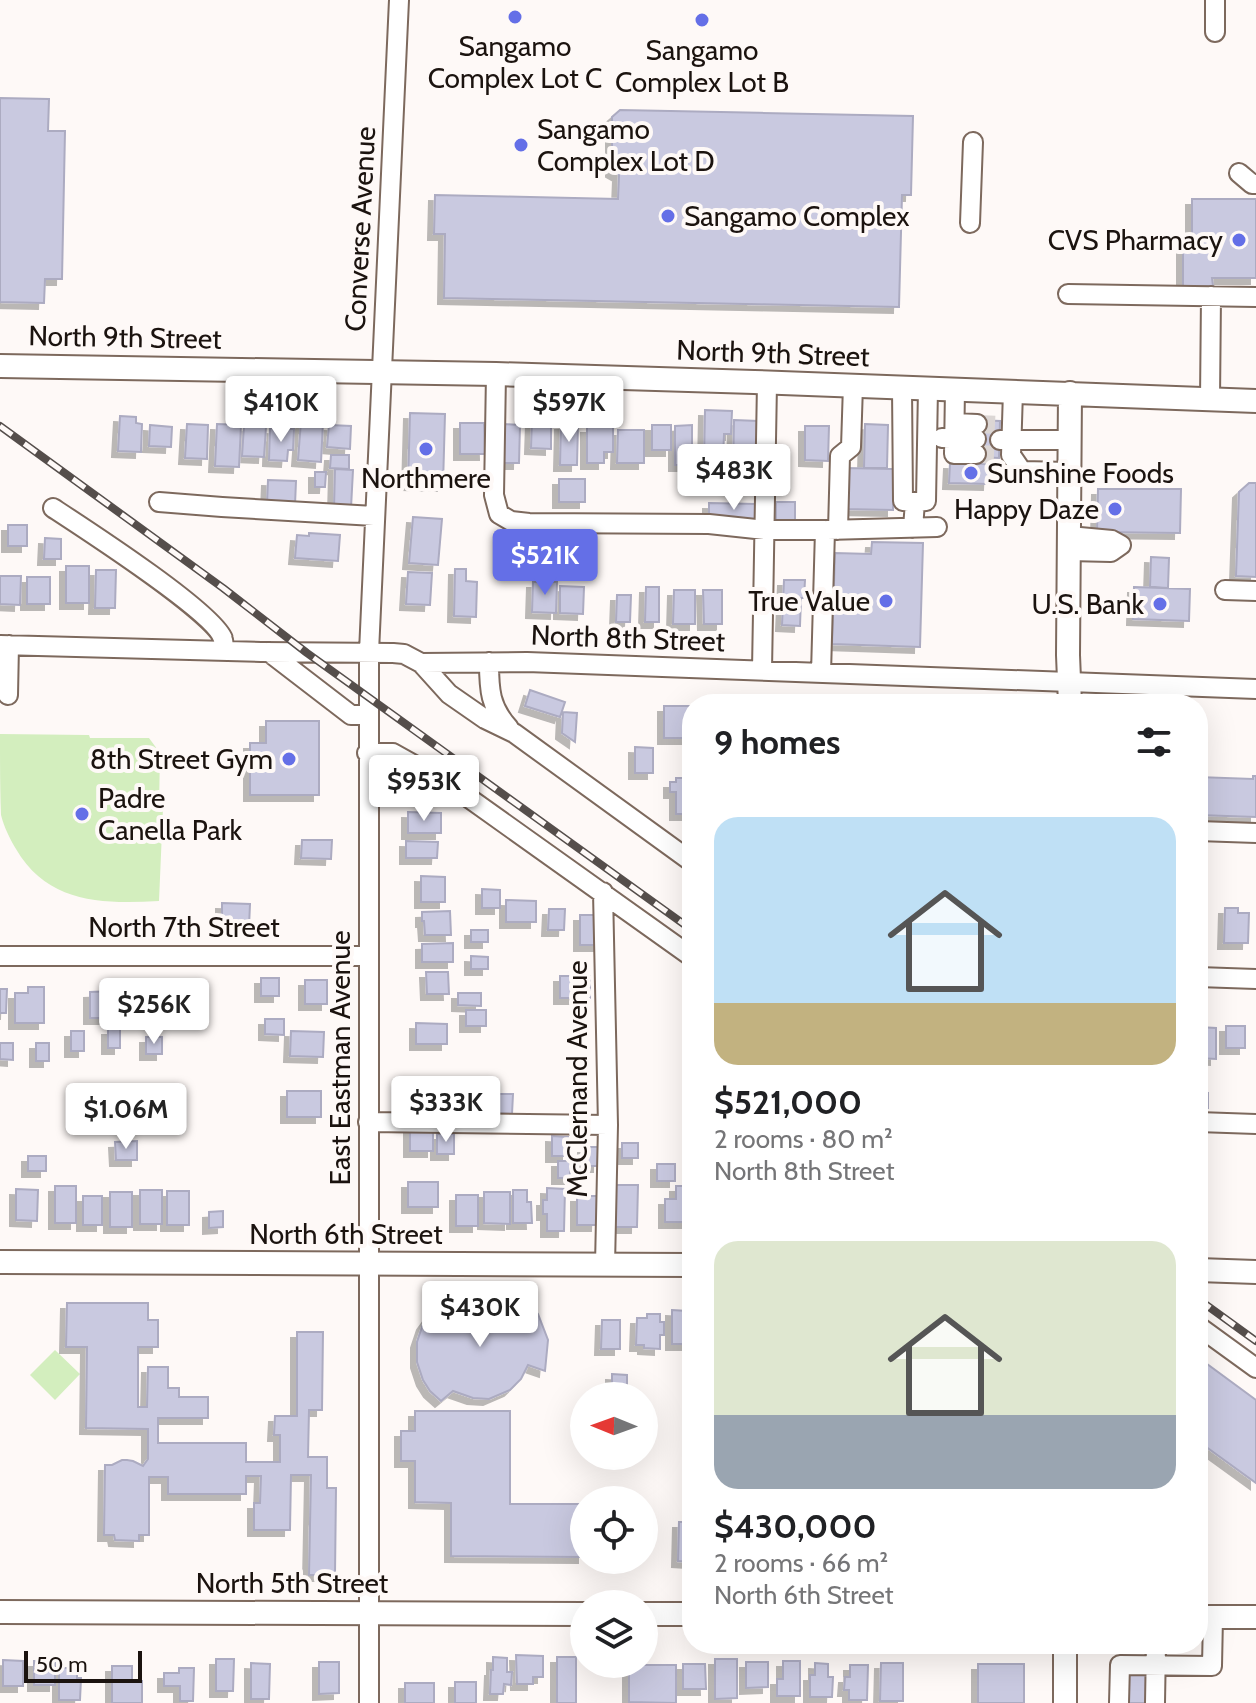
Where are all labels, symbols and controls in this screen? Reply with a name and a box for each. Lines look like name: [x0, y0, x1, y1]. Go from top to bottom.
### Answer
marker: Sangamo Complex Lot C: [506, 8, 524, 26]
marker: Sangamo Complex Lot B: [693, 11, 711, 29]
place label: Sangamo Complex Lot C: [428, 29, 602, 95]
place label: Sangamo Complex Lot B: [615, 33, 789, 99]
place label: Sangamo Complex Lot D: [537, 112, 715, 178]
street label: Converse Avenue: [338, 126, 382, 332]
marker: Sangamo Complex Lot D: [512, 136, 530, 154]
place label: Sangamo Complex: [684, 199, 909, 233]
marker: Sangamo Complex: [659, 207, 677, 225]
place label: CVS Pharmacy: [1048, 223, 1223, 257]
marker: CVS Pharmacy: [1230, 231, 1248, 249]
street label: North 9th Street: [28, 318, 222, 356]
street label: North 9th Street: [676, 333, 870, 373]
pin: $410K: [225, 376, 337, 444]
pin: $597K: [513, 376, 625, 444]
text: $410K: [243, 386, 319, 418]
text: $597K: [532, 386, 606, 418]
marker: Northmere: [417, 440, 435, 458]
pin: $483K: [678, 444, 790, 512]
text: $483K: [695, 454, 773, 486]
place label: Sunshine Foods: [987, 456, 1174, 490]
place label: Northmere: [361, 461, 491, 495]
marker: Sunshine Foods: [962, 464, 980, 482]
place label: Happy Daze: [954, 492, 1099, 526]
marker: Happy Daze: [1106, 500, 1124, 518]
pin: $521K: [489, 529, 601, 597]
text: $521K: [511, 539, 579, 571]
place label: True Value: [748, 584, 870, 618]
place label: U.S. Bank: [1031, 587, 1144, 621]
marker: True Value: [877, 592, 895, 610]
marker: U.S. Bank: [1151, 595, 1169, 613]
street label: North 8th Street: [530, 618, 726, 658]
icon: filters: [1132, 720, 1176, 764]
text: 9 homes: [714, 721, 840, 763]
place label: 8th Street Gym: [90, 742, 273, 776]
marker: 8th Street Gym: [280, 750, 298, 768]
pin: $953K: [368, 755, 480, 823]
text: $953K: [387, 765, 461, 797]
place label: Padre Canella Park: [98, 781, 243, 847]
marker: Padre Canella Park: [73, 805, 91, 823]
icon: home: [873, 869, 1017, 1013]
street label: North 7th Street: [88, 910, 280, 944]
street label: East Eastman Avenue: [323, 931, 357, 1186]
street label: McClernand Avenue: [560, 960, 594, 1198]
pin: $256K: [98, 978, 210, 1046]
text: $256K: [117, 988, 191, 1020]
pin: $333K: [390, 1076, 502, 1144]
text: $521,000: [714, 1081, 862, 1123]
pin: $1.06M: [61, 1083, 191, 1151]
text: $333K: [409, 1086, 483, 1118]
text: $1.06M: [84, 1093, 168, 1125]
text: 2 rooms · 80 m²: [714, 1123, 893, 1155]
text: North 8th Street: [714, 1155, 894, 1187]
street label: North 6th Street: [249, 1217, 443, 1251]
pin: $430K: [424, 1281, 536, 1349]
text: $430K: [440, 1291, 520, 1323]
icon: home: [873, 1293, 1017, 1437]
north arrow: [570, 1382, 658, 1470]
map controls: [570, 1382, 658, 1678]
button: locate: [570, 1486, 658, 1574]
text: $430,000: [714, 1505, 876, 1547]
text: 2 rooms · 66 m²: [714, 1547, 888, 1579]
street label: North 5th Street: [196, 1566, 388, 1600]
text: North 6th Street: [714, 1579, 893, 1611]
button: layers: [570, 1590, 658, 1678]
scale bar: [24, 1647, 142, 1683]
text: 50 m: [36, 1651, 88, 1678]

